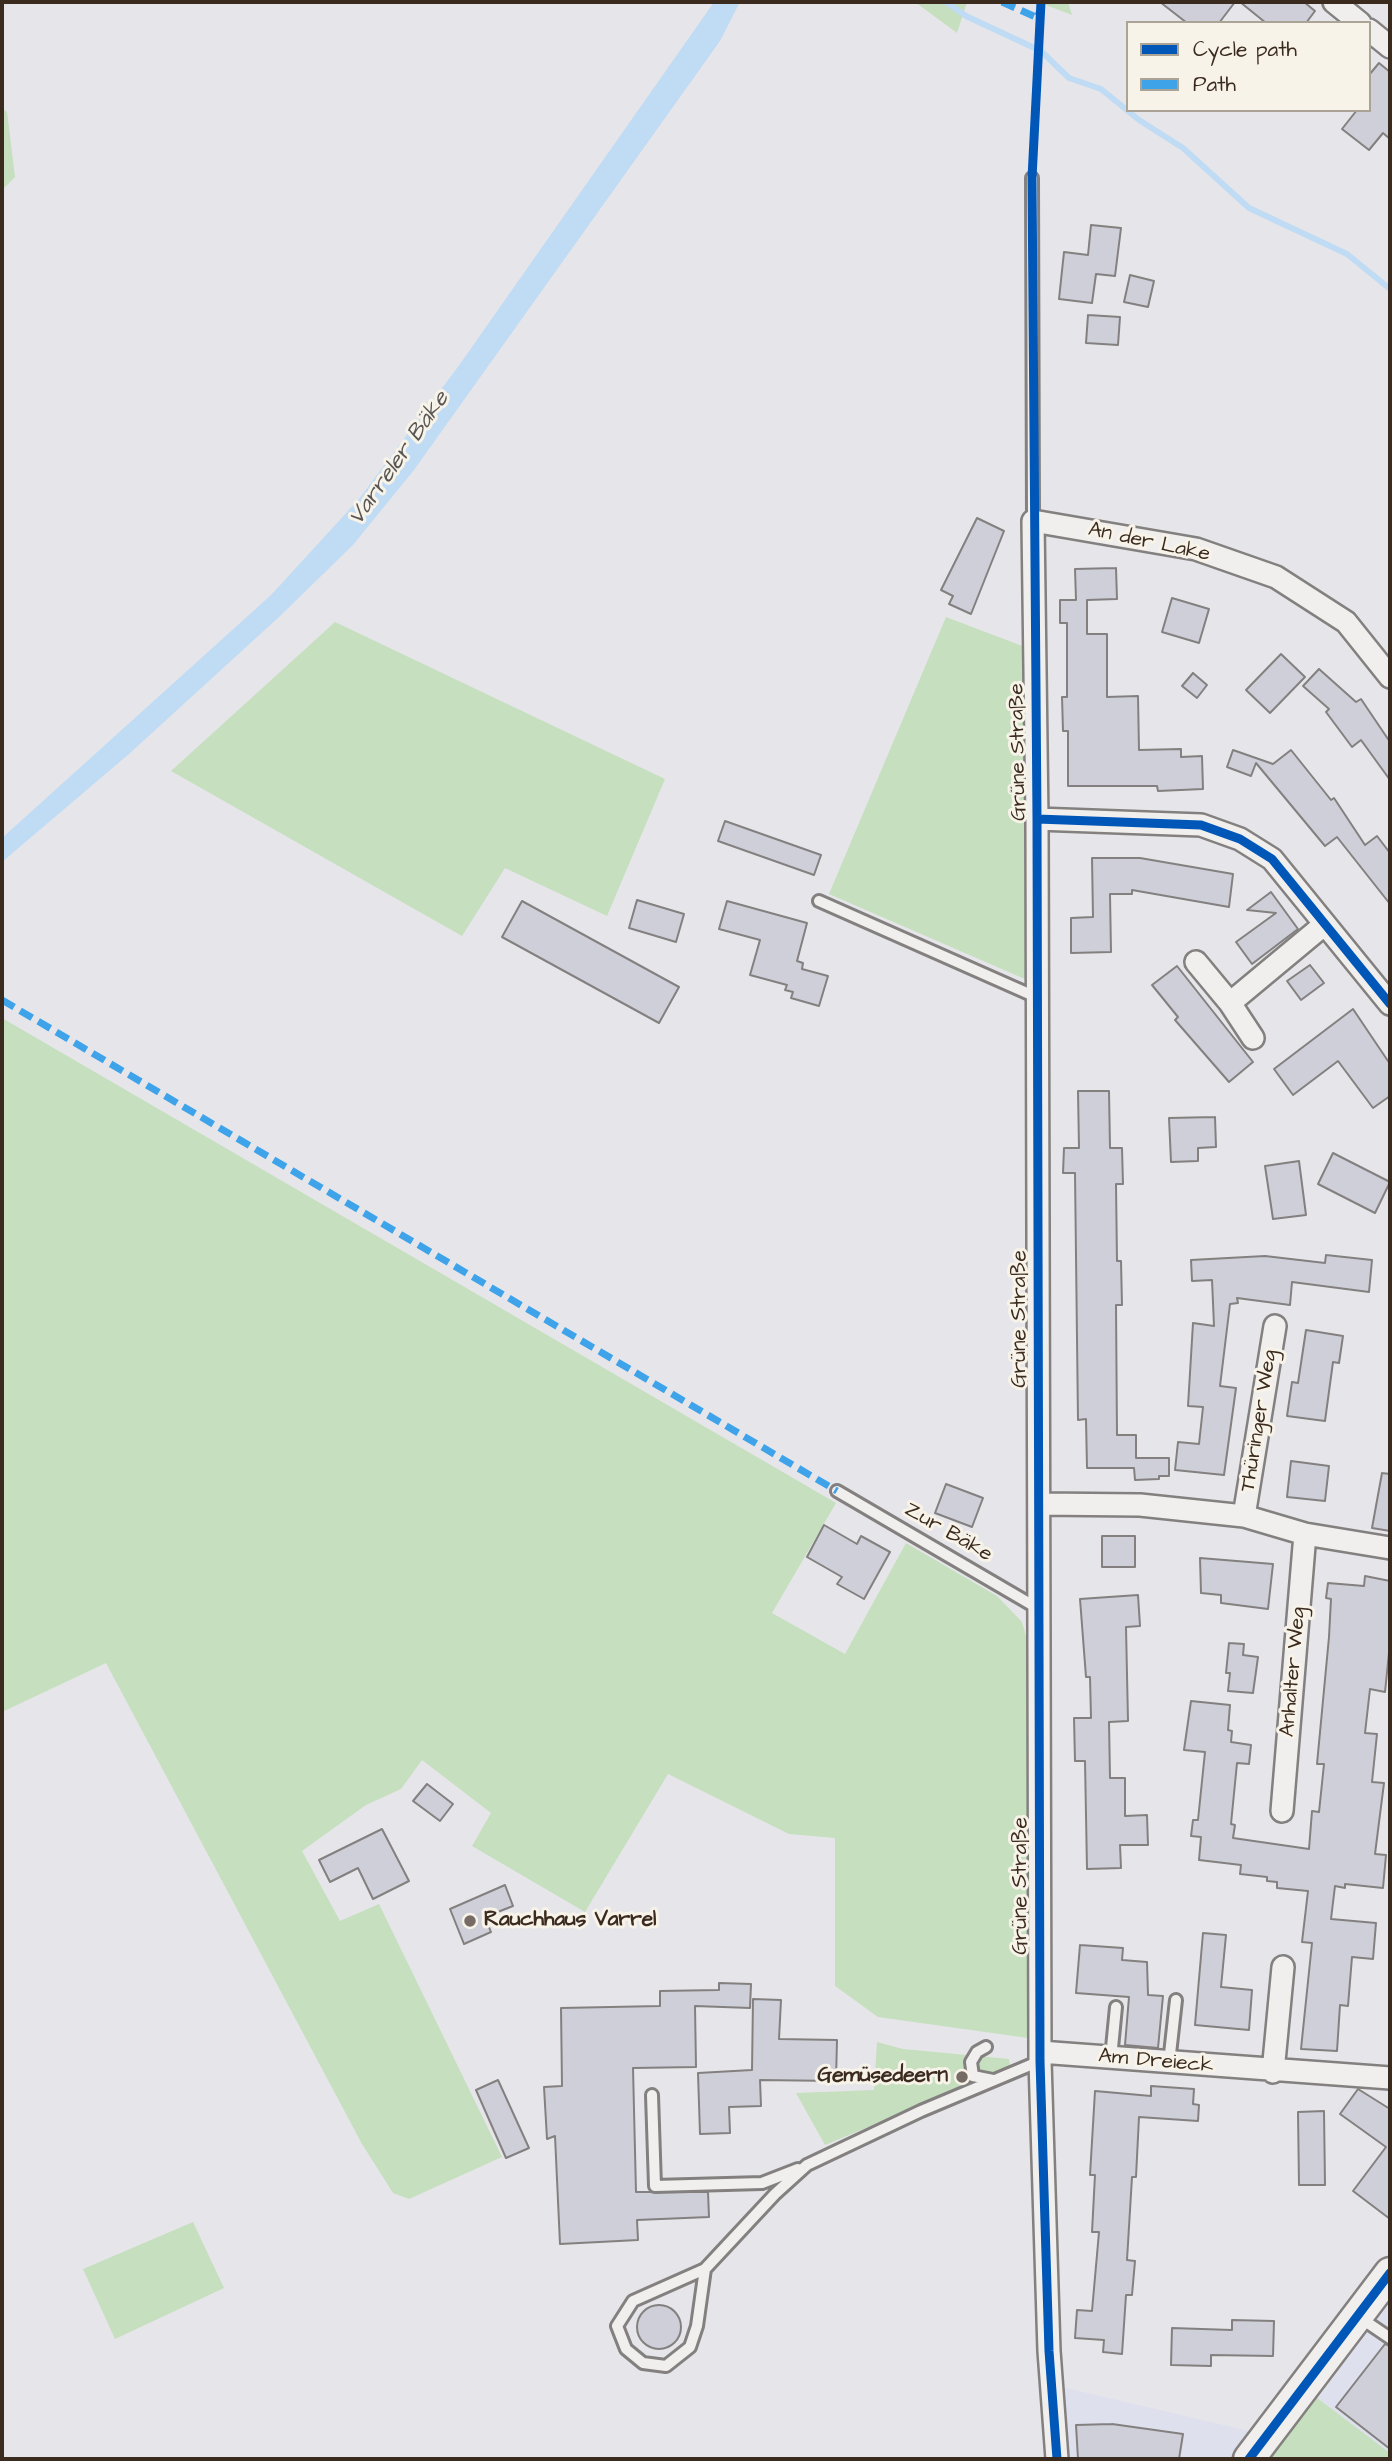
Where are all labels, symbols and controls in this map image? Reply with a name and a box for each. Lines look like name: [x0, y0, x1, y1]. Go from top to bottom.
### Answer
legend: [1126, 21, 1371, 112]
text: Cycle path: [1193, 35, 1297, 64]
text: Path: [1193, 70, 1236, 99]
water label: Varreler Bäke: [344, 387, 456, 531]
street label: An der Lake: [1086, 518, 1212, 568]
street label: Grüne Straße: [1005, 683, 1033, 821]
street label: Grüne Straße: [1008, 1250, 1034, 1388]
street label: Thüringer Weg: [1236, 1348, 1284, 1494]
street label: Zur Bäke: [900, 1498, 996, 1568]
street label: Anhalter Weg: [1276, 1606, 1312, 1738]
street label: Grüne Straße: [1009, 1817, 1035, 1955]
place label: Rauchhaus Varrel: [484, 1908, 656, 1934]
marker: Rauchhaus Varrel: [462, 1913, 478, 1929]
street label: Am Dreieck: [1097, 2044, 1215, 2080]
place label: Gemüsedeern: [818, 2064, 948, 2090]
marker: Gemüsedeern: [954, 2069, 970, 2085]

